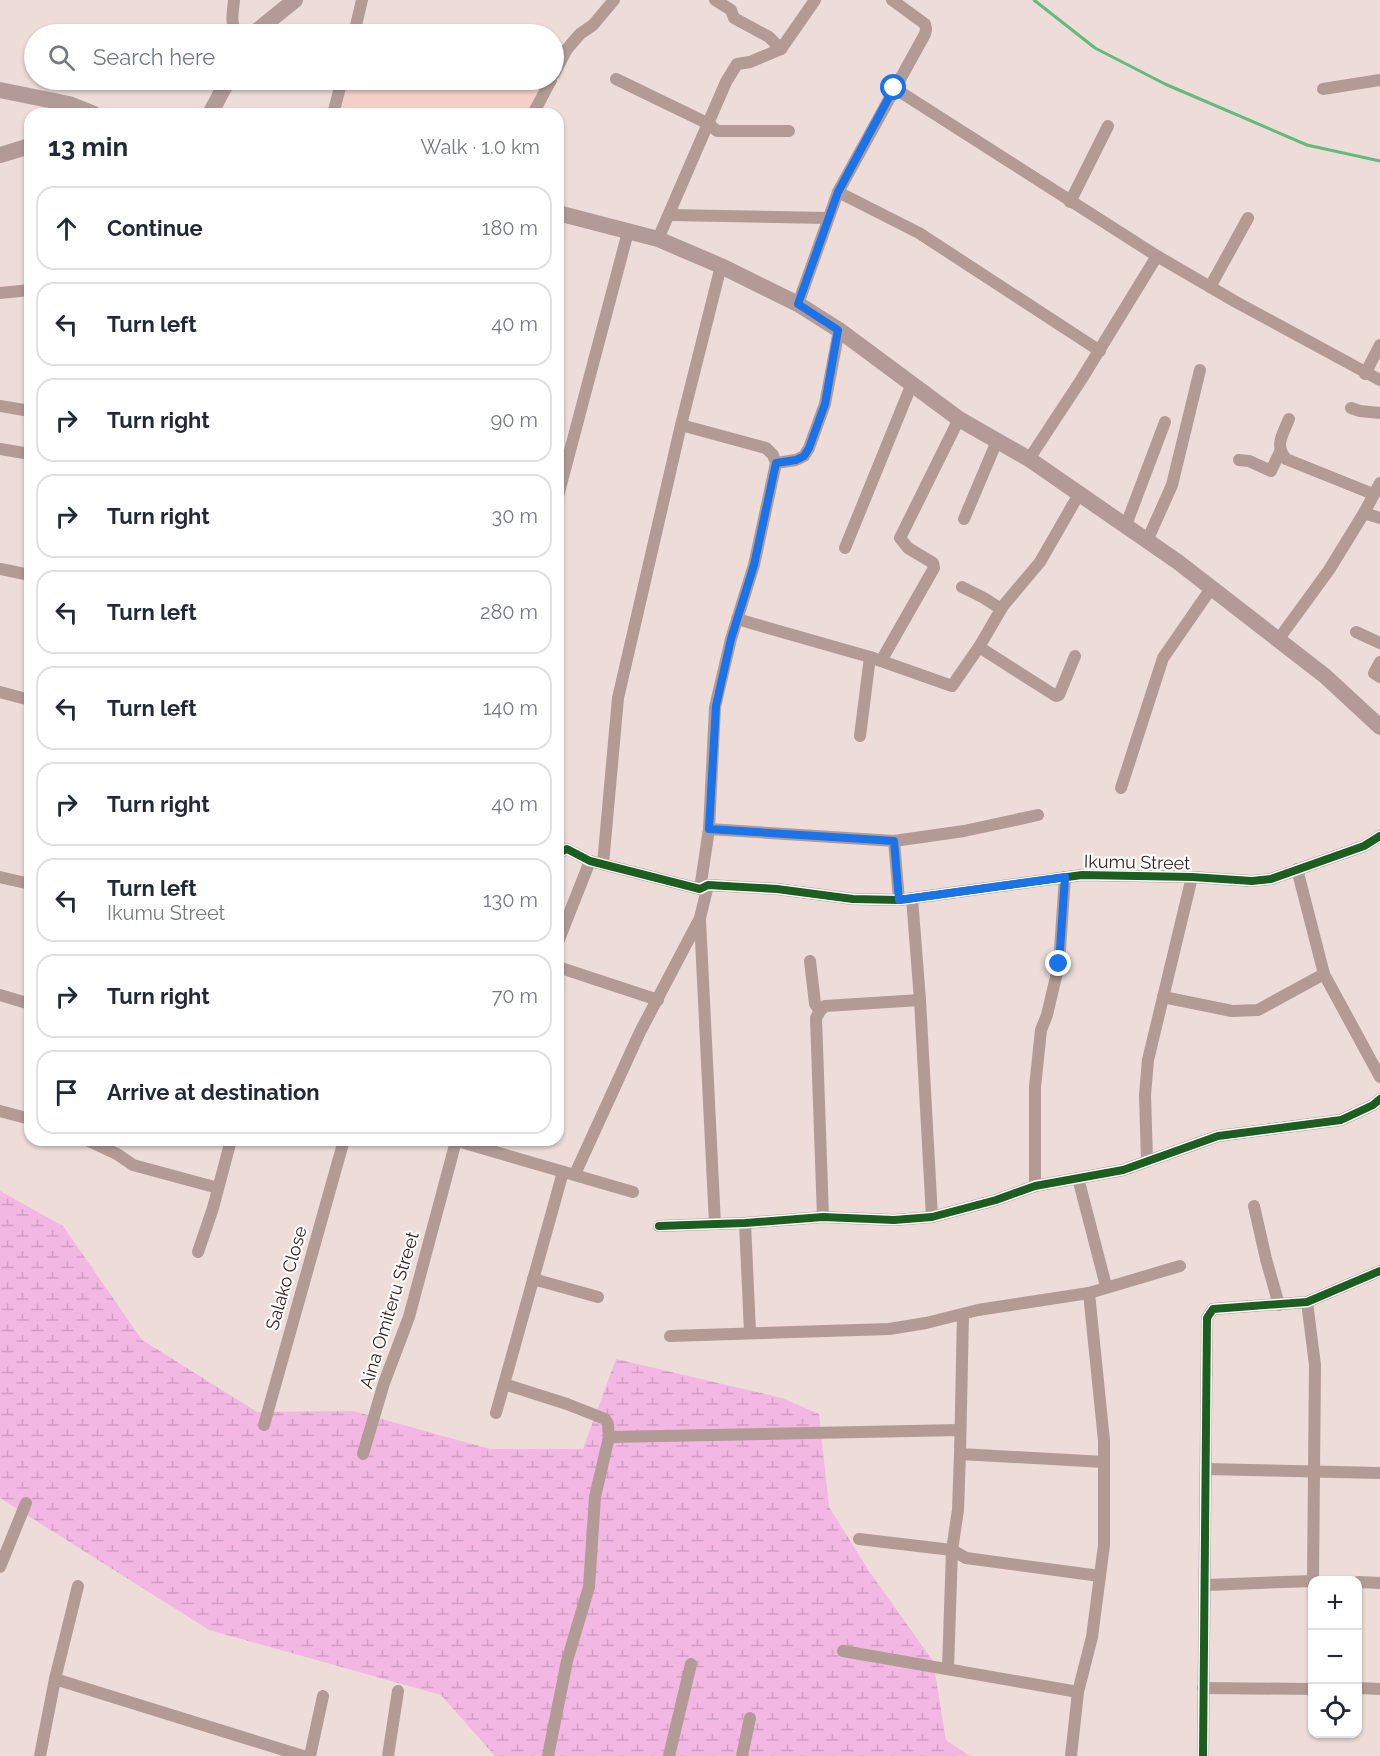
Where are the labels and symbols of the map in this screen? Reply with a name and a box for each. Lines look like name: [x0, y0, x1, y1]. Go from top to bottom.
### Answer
route start: [880, 74, 906, 100]
street label: Ikumu Street: [1084, 851, 1190, 873]
route end: [1045, 950, 1071, 976]
street label: Salako Close: [261, 1223, 311, 1332]
street label: Aina Omiteru Street: [355, 1229, 423, 1391]

